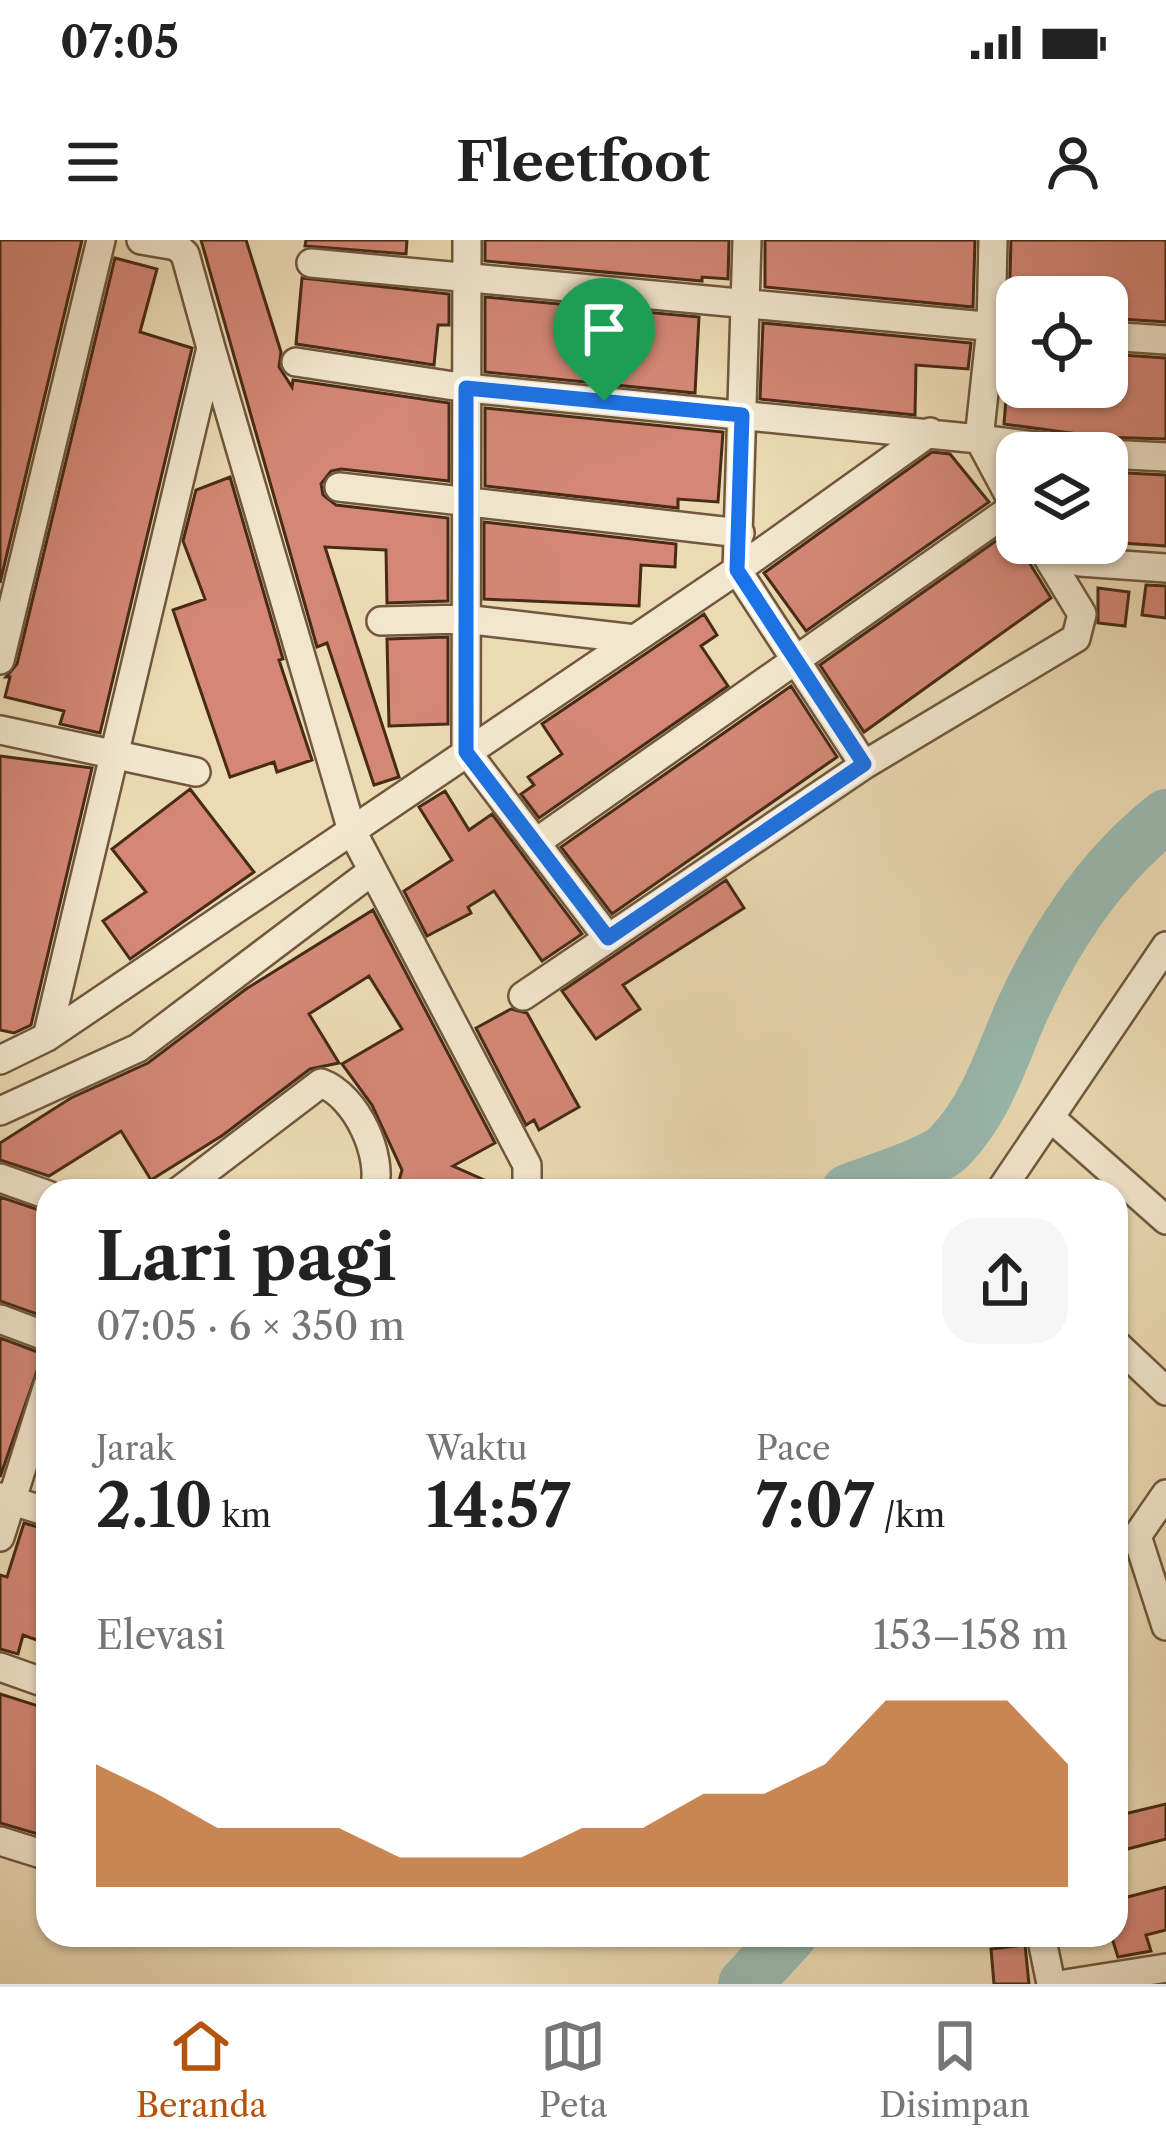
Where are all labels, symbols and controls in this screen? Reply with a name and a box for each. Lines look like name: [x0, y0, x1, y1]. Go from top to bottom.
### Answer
text: 07:05: [60, 14, 179, 70]
icon: menu: [60, 129, 126, 195]
text: Fleetfoot: [456, 129, 710, 195]
icon: person: [1040, 129, 1106, 195]
map controls: [996, 276, 1128, 564]
button: locate: [996, 276, 1128, 408]
pin: [553, 278, 655, 401]
icon: arrive: [571, 296, 637, 362]
button: layers: [996, 432, 1128, 564]
text: Lari pagi: [96, 1216, 396, 1297]
button: share: [942, 1218, 1068, 1344]
text: 07:05 · 6 × 350 m: [96, 1302, 405, 1350]
text: Jarak: [96, 1428, 175, 1469]
text: Waktu: [426, 1428, 527, 1469]
text: Pace: [756, 1428, 831, 1469]
text: 2.10: [96, 1469, 213, 1543]
text: 14:57: [426, 1469, 571, 1543]
text: 7:07: [756, 1469, 875, 1543]
text: km: [213, 1495, 271, 1536]
text: /km: [875, 1495, 945, 1536]
text: Elevasi: [96, 1611, 225, 1659]
text: 153–158 m: [873, 1611, 1068, 1659]
tab: Beranda: [136, 2013, 267, 2126]
tab: Peta: [539, 2013, 608, 2126]
tab: Disimpan: [880, 2013, 1030, 2126]

